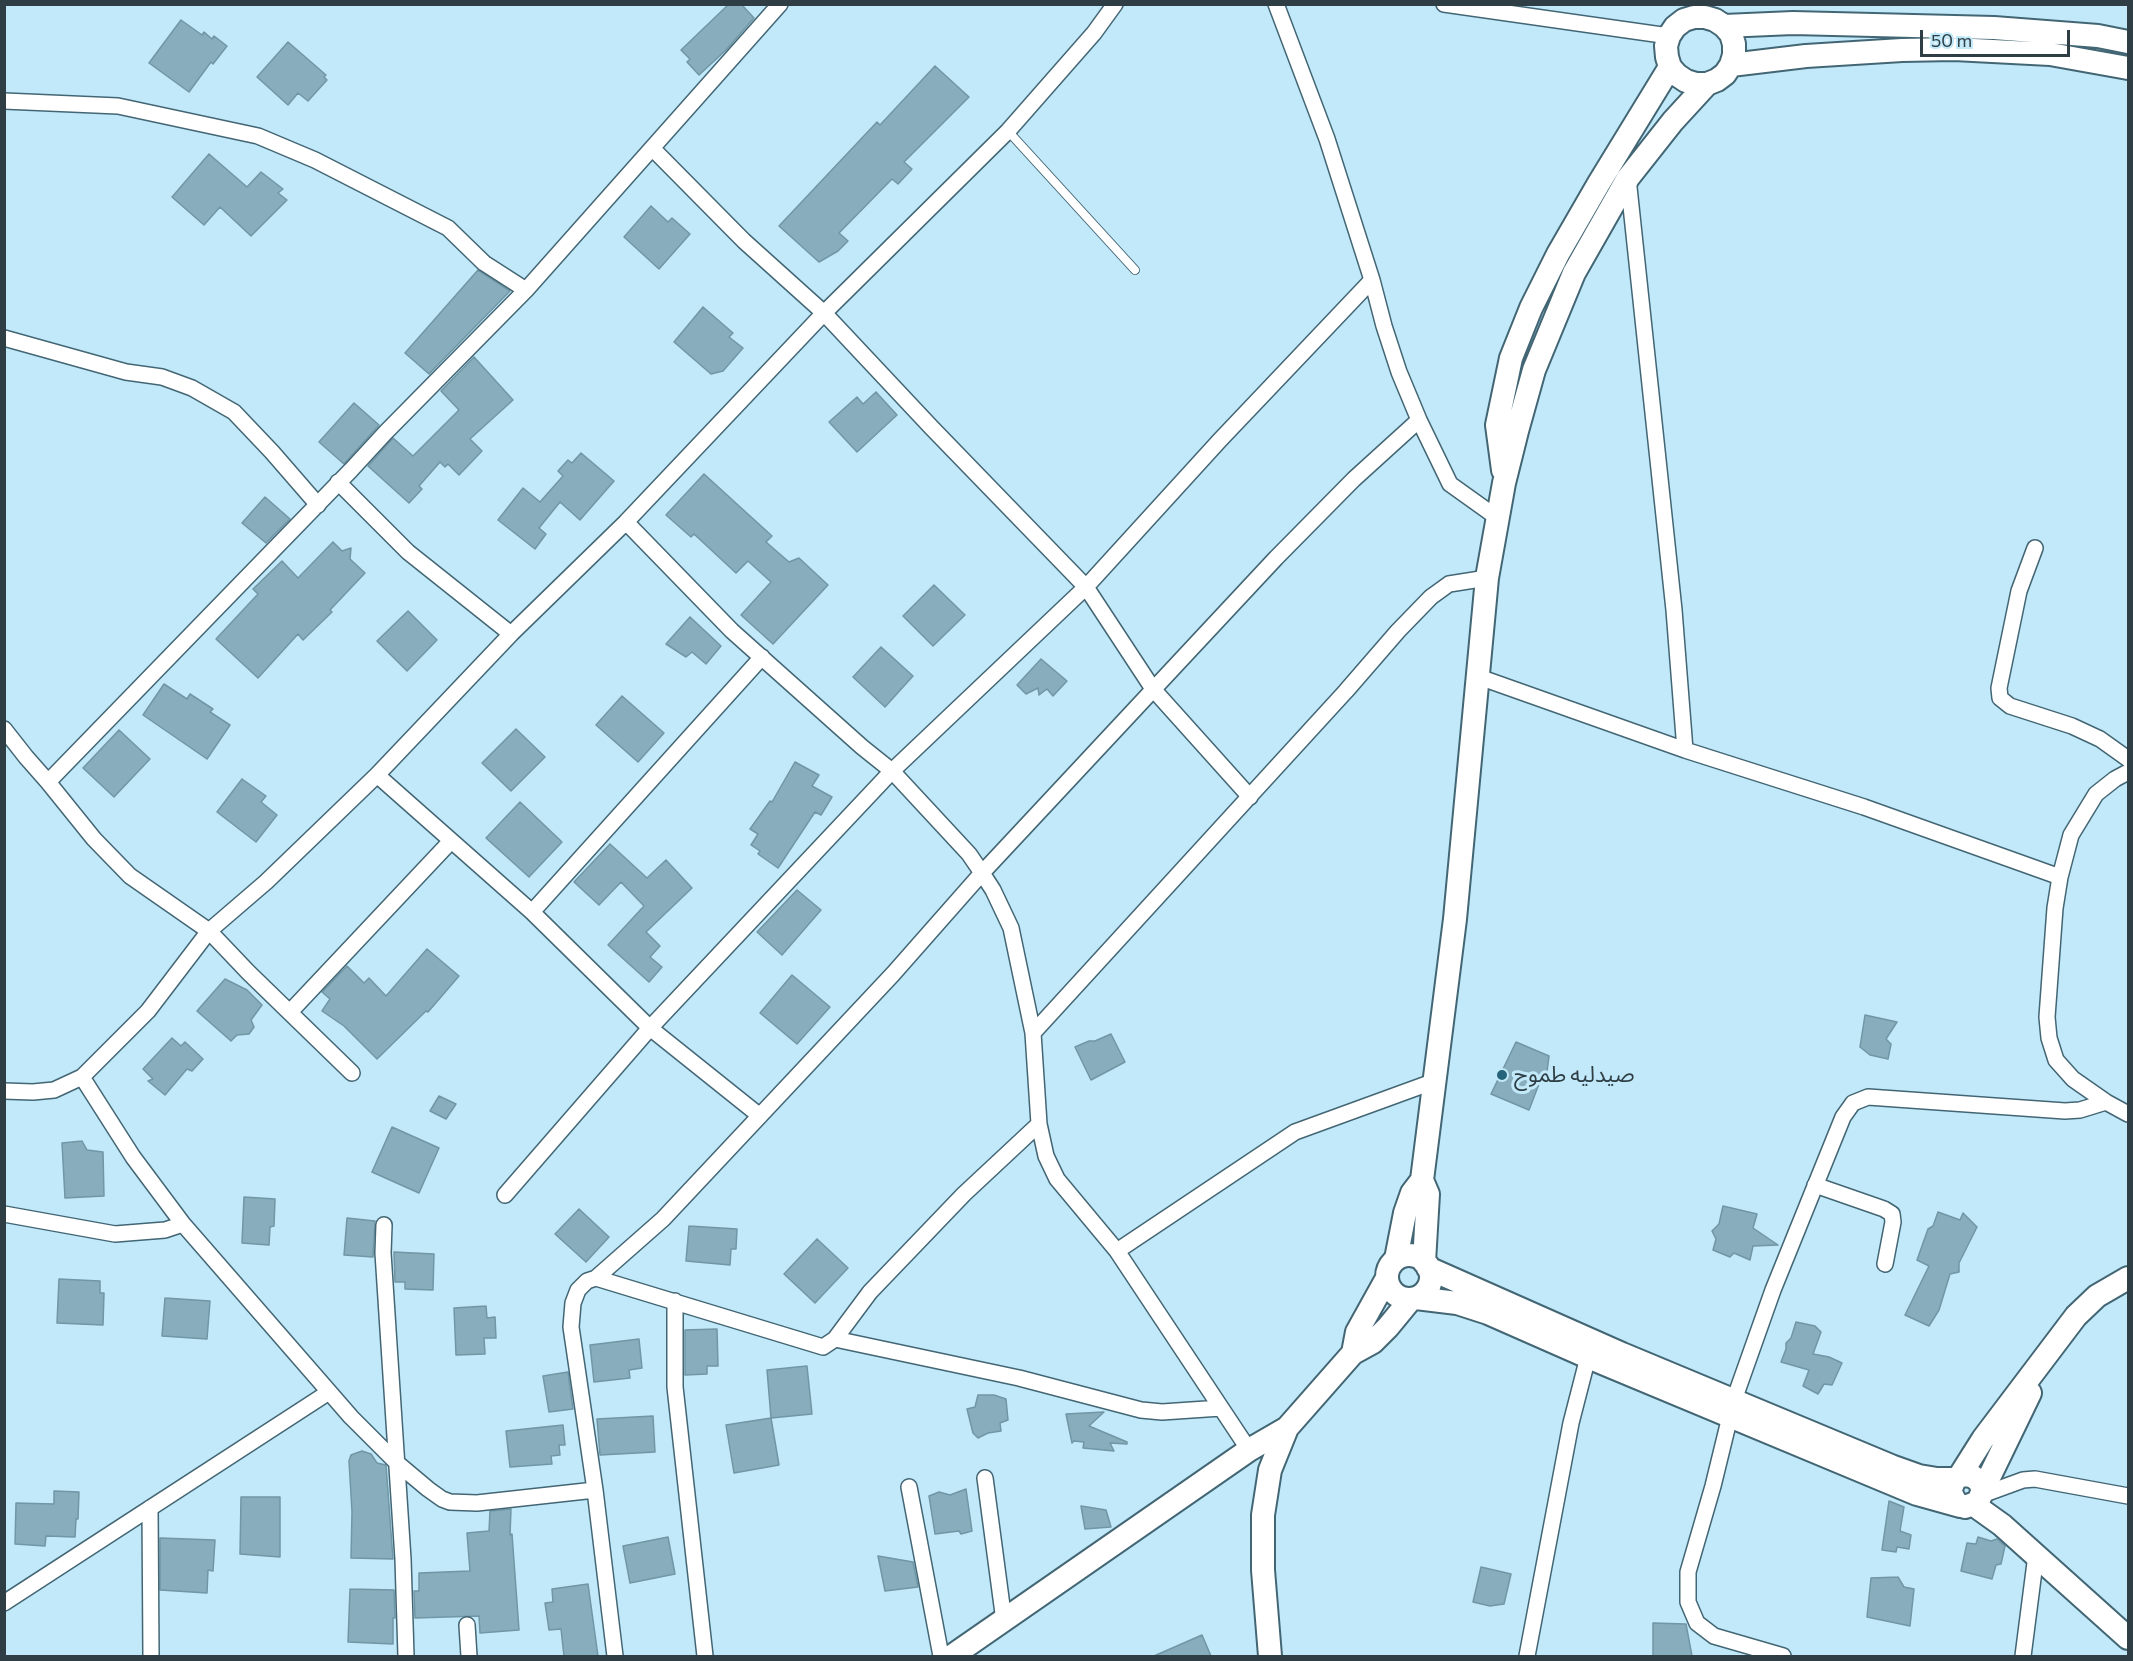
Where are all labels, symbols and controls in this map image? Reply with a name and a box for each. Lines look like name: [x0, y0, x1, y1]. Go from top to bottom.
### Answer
scale bar: [1923, 18, 2073, 56]
text: 50 m: [1931, 29, 1972, 51]
place label: صيدليه طموح: [1514, 1062, 1635, 1088]
marker: صيدليه طموح: [1495, 1068, 1509, 1082]

